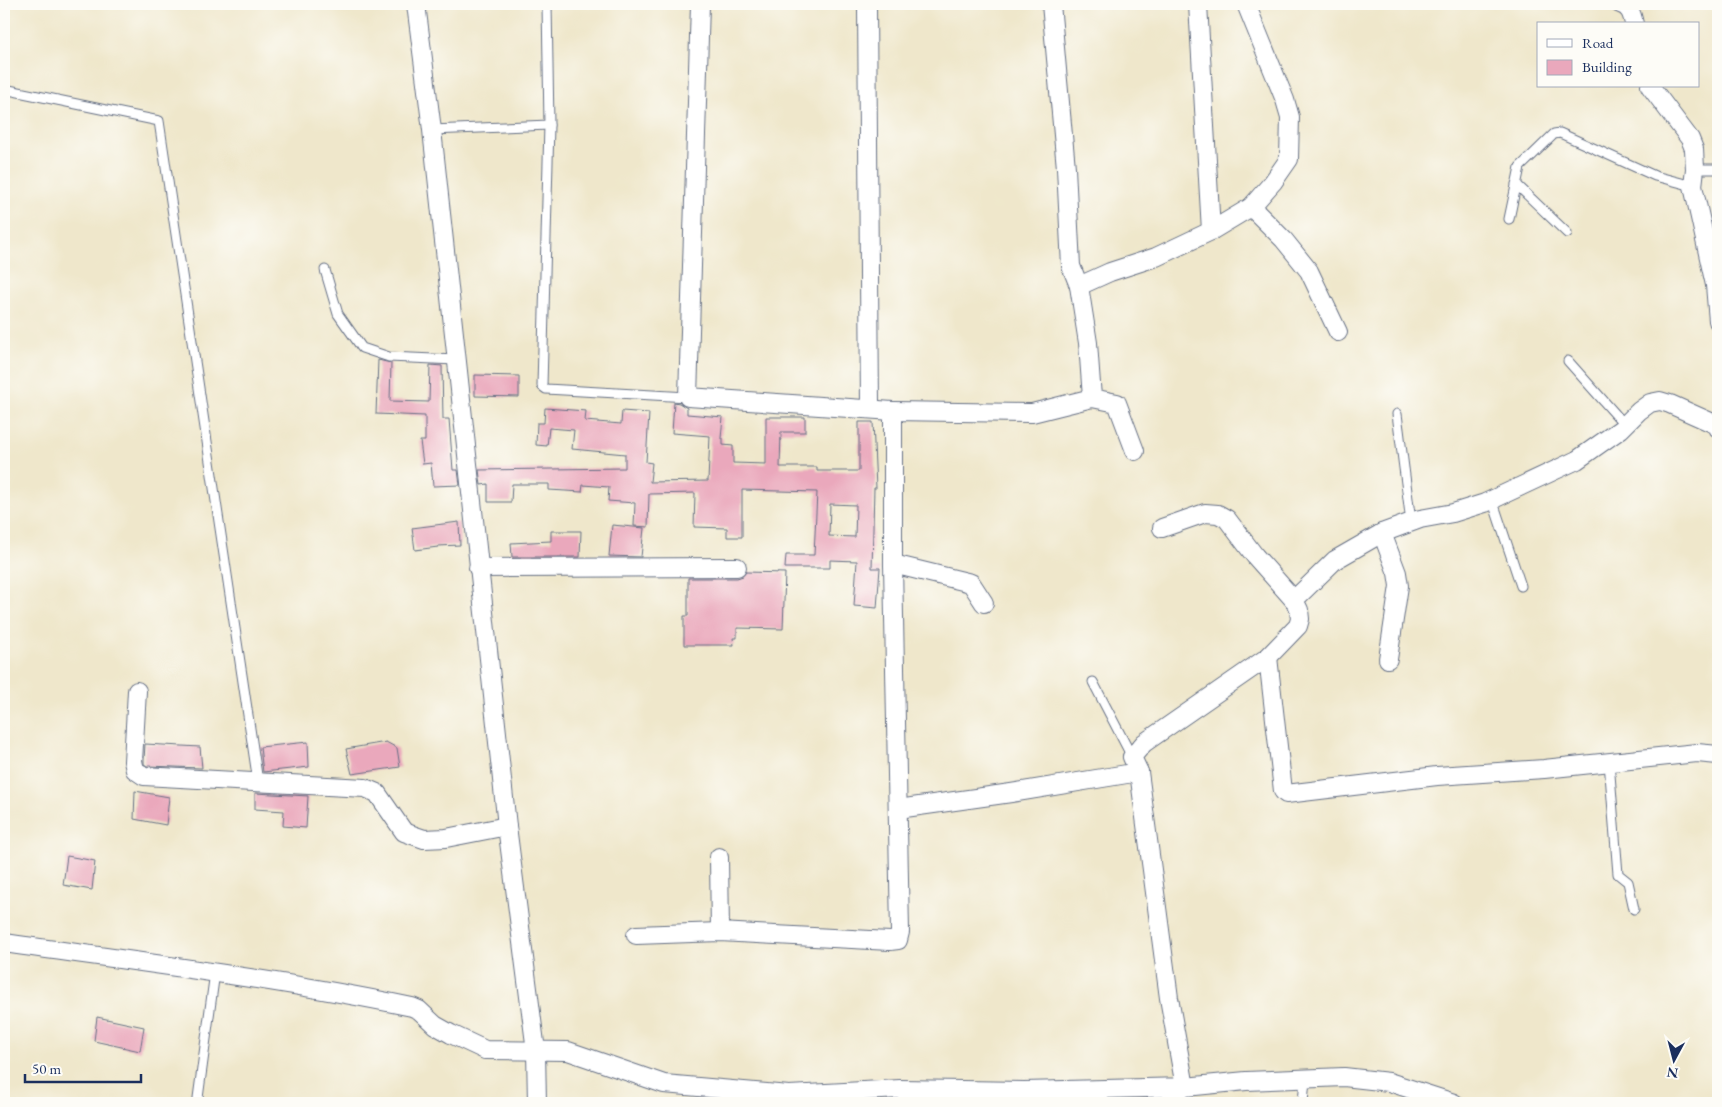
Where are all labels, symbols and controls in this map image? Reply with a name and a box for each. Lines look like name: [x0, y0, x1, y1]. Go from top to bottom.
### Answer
legend: [1537, 22, 1700, 88]
text: Road: [1582, 33, 1614, 52]
text: Building: [1582, 57, 1632, 76]
north arrow: [1650, 1034, 1700, 1084]
scale bar: [25, 1052, 141, 1084]
text: 50 m: [32, 1059, 61, 1078]
text: N: [1665, 1063, 1679, 1083]

